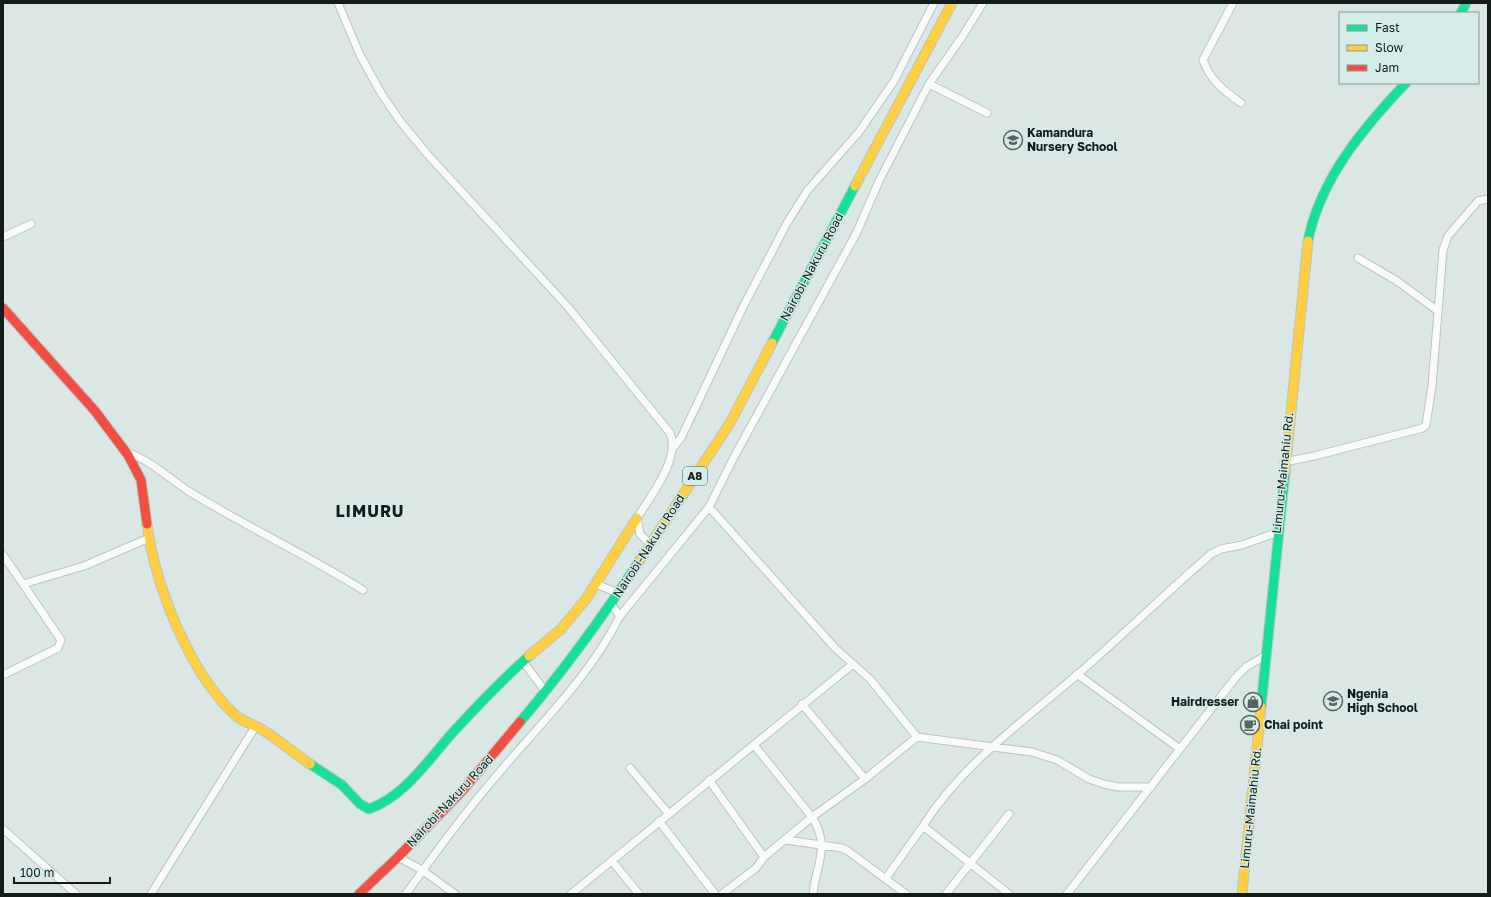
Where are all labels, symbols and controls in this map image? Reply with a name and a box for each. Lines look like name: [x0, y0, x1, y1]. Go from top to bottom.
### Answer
legend: [1339, 12, 1479, 84]
text: Fast: [1375, 20, 1400, 35]
text: Slow: [1375, 40, 1403, 55]
text: Jam: [1375, 60, 1399, 75]
place label: Kamandura Nursery School: [1027, 125, 1118, 154]
school or university icon: Kamandura Nursery School: [1002, 129, 1024, 151]
street label: Nairobi-Nakuru Road: [777, 210, 846, 323]
street label: Limuru-Maimahiu Rd.: [1269, 411, 1296, 534]
road number: A8: [683, 467, 707, 485]
street label: Nairobi-Nakuru Road: [610, 491, 688, 600]
district label: LIMURU: [335, 501, 405, 521]
place label: Ngenia High School: [1347, 686, 1418, 715]
school or university icon: Ngenia High School: [1322, 690, 1344, 712]
shop icon: Hairdresser: [1242, 691, 1264, 713]
place label: Hairdresser: [1171, 694, 1239, 709]
cafe icon: Chai point: [1239, 714, 1261, 736]
place label: Chai point: [1264, 717, 1323, 732]
street label: Limuru-Maimahiu Rd.: [1237, 746, 1264, 869]
street label: Nairobi-Nakuru Road: [403, 752, 496, 850]
scale bar: [14, 859, 110, 885]
text: 100 m: [20, 865, 54, 880]

